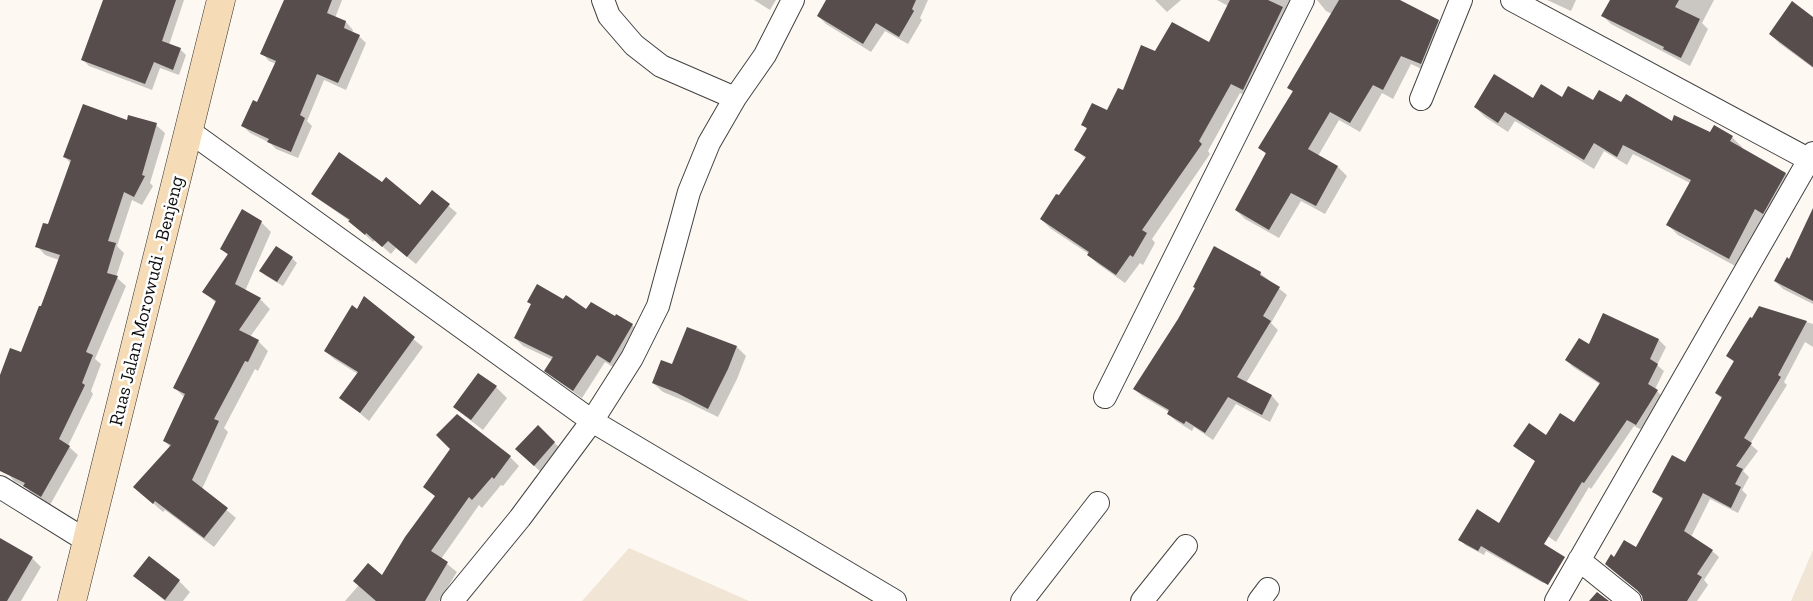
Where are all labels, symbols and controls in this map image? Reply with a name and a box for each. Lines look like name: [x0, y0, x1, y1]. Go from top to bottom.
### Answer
street label: Ruas Jalan Morowudi - Benjeng: [105, 174, 189, 428]

